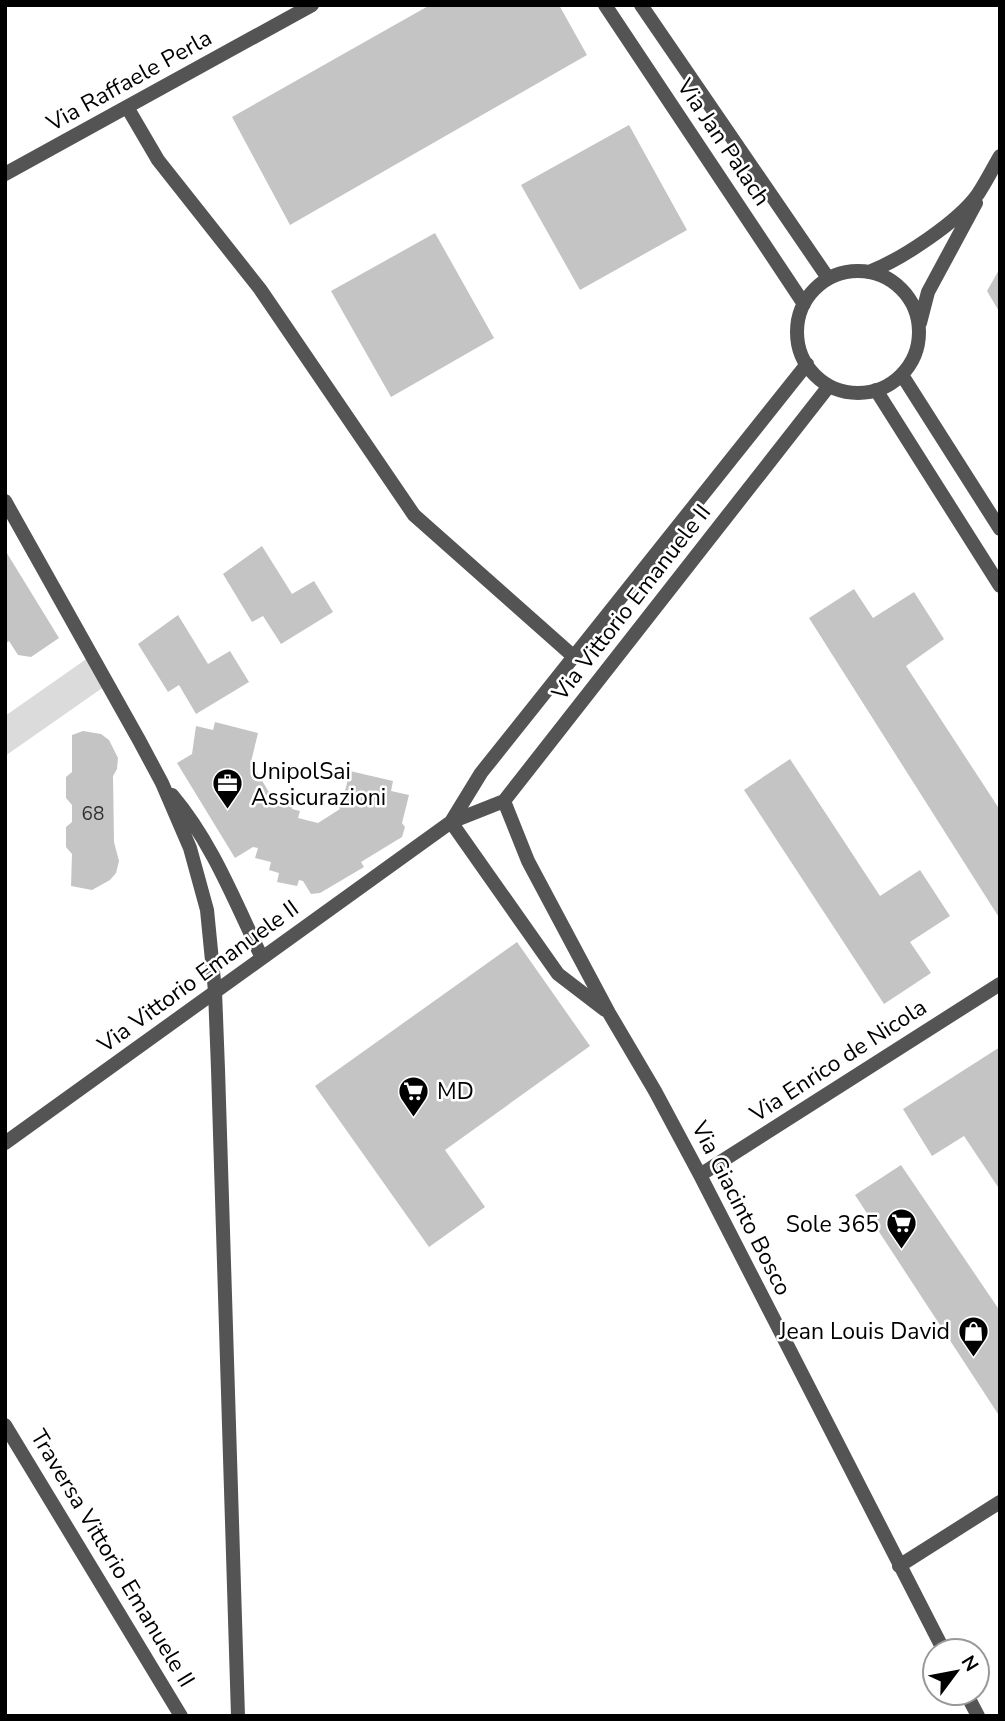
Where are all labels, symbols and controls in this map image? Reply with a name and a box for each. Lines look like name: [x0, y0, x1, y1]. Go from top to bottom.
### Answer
street label: Via Raffaele Perla: [40, 22, 217, 139]
street label: Via Jan Palach: [669, 72, 777, 212]
street label: Via Vittorio Emanuele II: [544, 498, 718, 708]
place label: UnipolSai Assicurazioni: [251, 756, 386, 813]
office icon: UnipolSai Assicurazioni: [211, 767, 245, 811]
house number: 68: [82, 801, 104, 827]
street label: Via Vittorio Emanuele II: [91, 893, 305, 1060]
street label: Via Enrico de Nicola: [743, 992, 932, 1130]
supermarket icon: MD: [397, 1074, 431, 1118]
place label: MD: [437, 1076, 474, 1107]
street label: Via Giacinto Bosco: [684, 1115, 799, 1301]
supermarket icon: Sole 365: [885, 1207, 919, 1251]
place label: Sole 365: [786, 1209, 879, 1240]
shop icon: Jean Louis David: [956, 1314, 990, 1358]
place label: Jean Louis David: [778, 1316, 950, 1347]
street label: Traversa Vittorio Emanuele II: [23, 1424, 202, 1693]
north arrow: [921, 1637, 991, 1707]
text: N: [955, 1651, 984, 1676]

